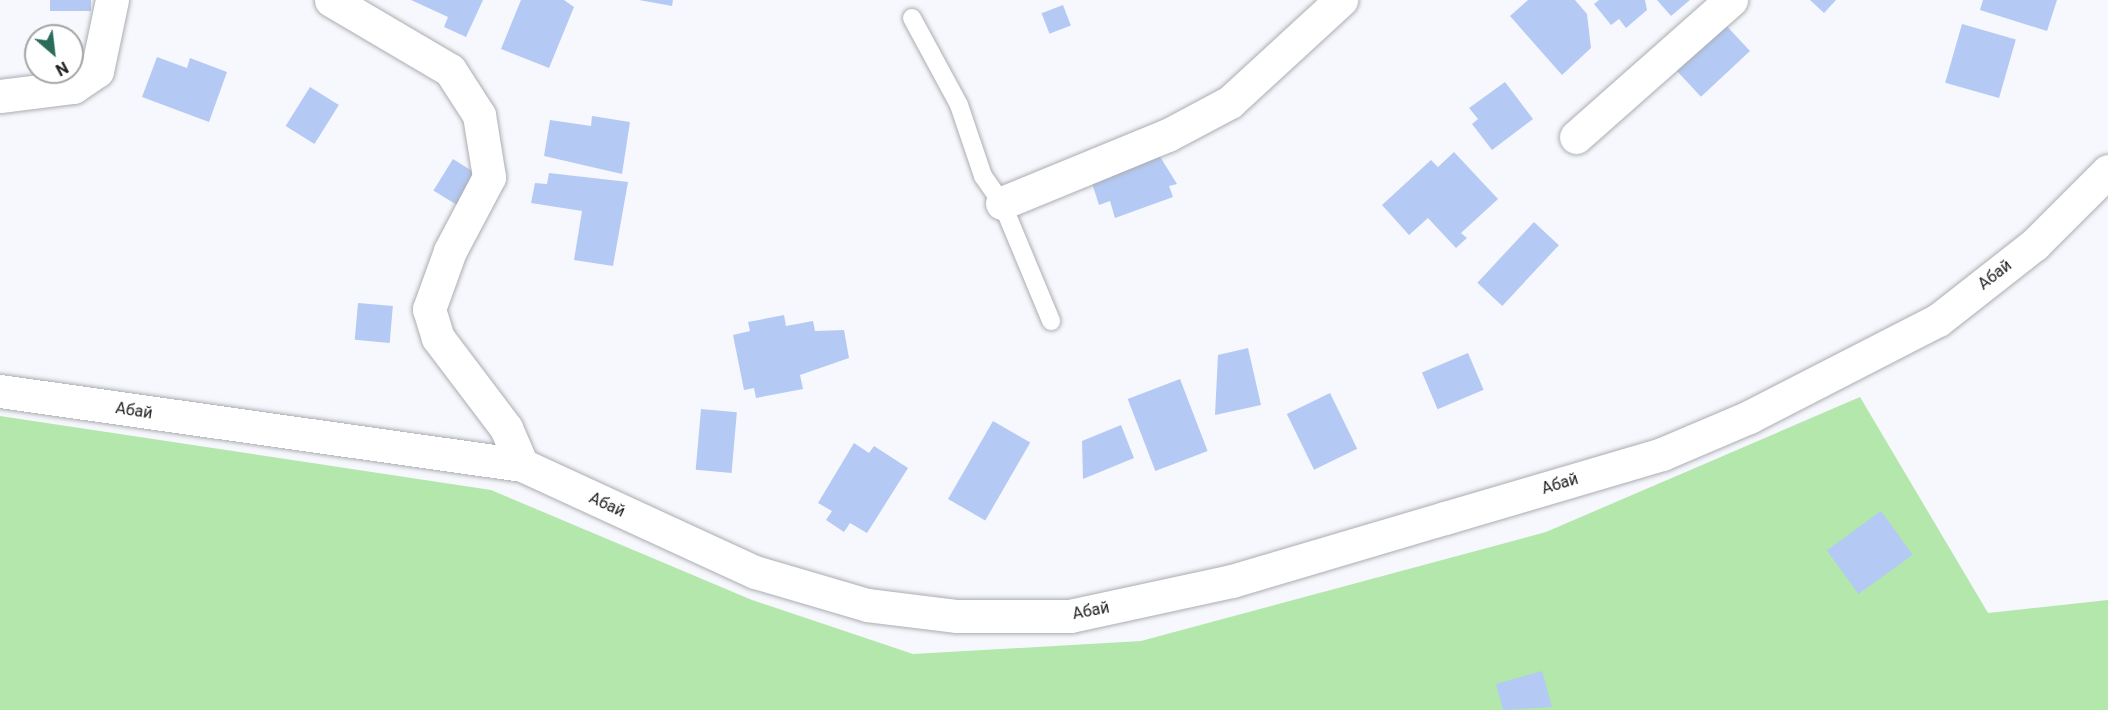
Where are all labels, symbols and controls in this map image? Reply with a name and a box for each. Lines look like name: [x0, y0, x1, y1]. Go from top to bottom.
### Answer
north arrow: [24, 24, 84, 84]
text: N: [52, 58, 71, 80]
street label: Абай: [1974, 256, 2016, 294]
street label: Абай: [114, 399, 154, 423]
street label: Абай: [1539, 469, 1581, 499]
street label: Абай: [586, 488, 628, 522]
street label: Абай: [1071, 598, 1111, 624]

